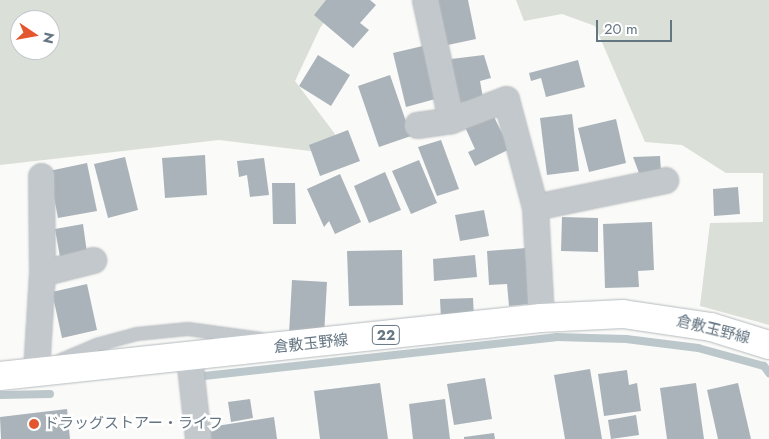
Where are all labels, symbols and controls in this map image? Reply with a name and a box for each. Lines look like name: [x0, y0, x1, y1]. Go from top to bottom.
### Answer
north arrow: [10, 10, 60, 60]
scale bar: [599, 10, 675, 42]
text: 20 m: [604, 18, 638, 40]
text: N: [38, 30, 60, 45]
street label: 倉敷玉野線: [674, 312, 752, 348]
road number: 22: [371, 324, 401, 346]
street label: 倉敷玉野線: [273, 331, 349, 357]
place label: ドラッグストアー・ライフ: [44, 415, 223, 433]
marker: ドラッグストアー・ライフ: [28, 418, 40, 430]

